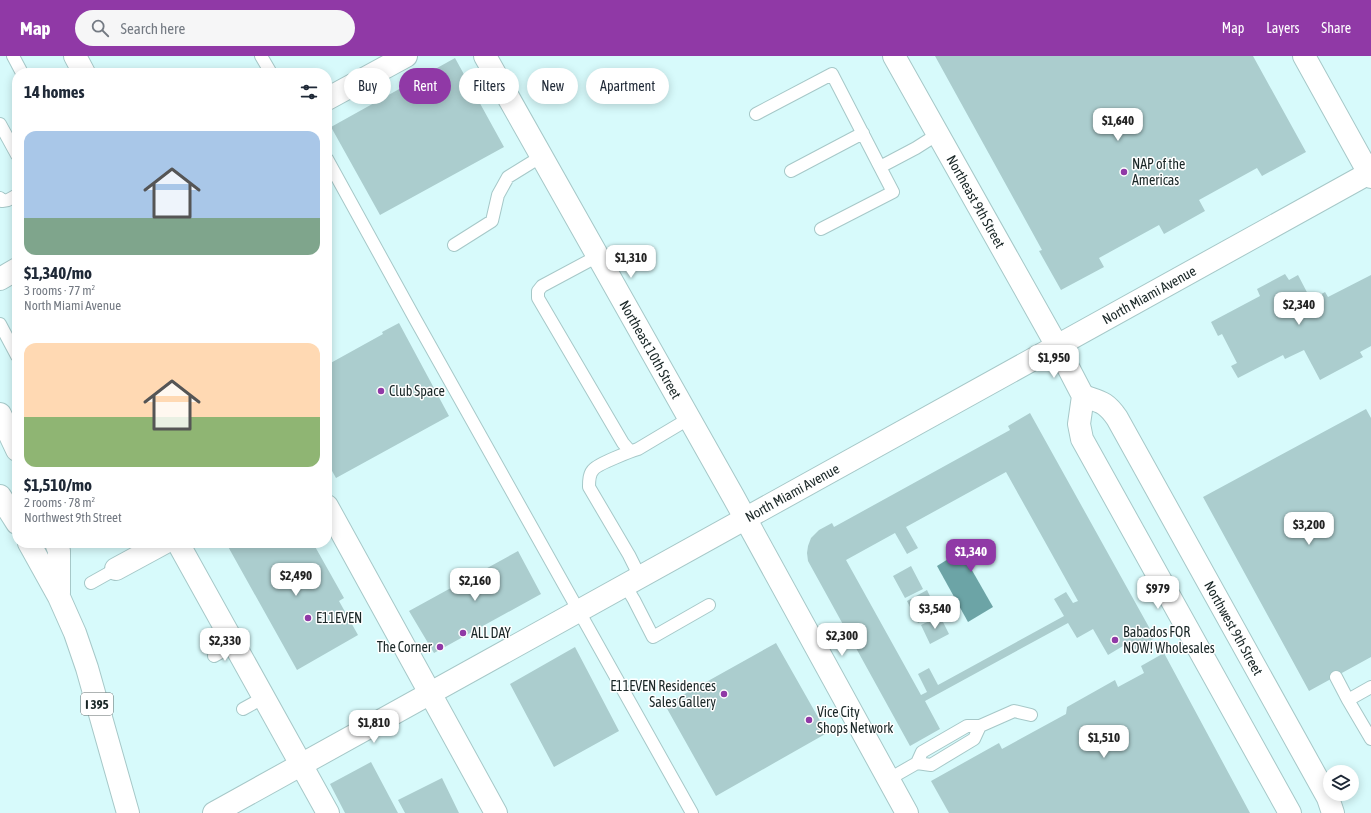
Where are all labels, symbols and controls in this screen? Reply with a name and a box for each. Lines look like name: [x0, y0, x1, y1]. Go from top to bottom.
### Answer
search box: [75, 10, 355, 46]
text: Map: [20, 17, 51, 39]
icon: search: [89, 17, 111, 39]
text: Search here: [121, 20, 185, 37]
text: Map: [1222, 20, 1244, 36]
text: Layers: [1266, 20, 1299, 36]
text: Share: [1321, 20, 1351, 36]
chip: Buy: [344, 68, 391, 104]
chip: Rent: [399, 68, 451, 104]
chip: Filters: [459, 68, 519, 104]
chip: New: [527, 68, 578, 104]
chip: Apartment: [586, 68, 669, 104]
icon: filters: [298, 81, 320, 103]
text: 14 homes: [24, 82, 85, 102]
pin: $1,640: [1085, 108, 1151, 142]
text: $1,640: [1102, 113, 1134, 128]
street label: Northeast 9th Street: [943, 152, 1008, 251]
place label: NAP of the Americas: [1132, 156, 1185, 188]
icon: home: [136, 157, 208, 229]
marker: NAP of the Americas: [1119, 167, 1129, 177]
pin: $1,310: [598, 245, 664, 279]
text: $1,310: [615, 250, 647, 265]
text: $1,340/mo: [24, 263, 92, 283]
street label: North Miami Avenue: [1099, 263, 1199, 327]
text: 3 rooms · 77 m²: [24, 283, 95, 298]
pin: $2,340: [1266, 292, 1332, 326]
text: $2,340: [1283, 297, 1315, 312]
text: North Miami Avenue: [24, 298, 121, 313]
street label: Northeast 10th Street: [616, 298, 685, 402]
pin: $1,950: [1021, 345, 1087, 379]
text: $1,950: [1038, 350, 1070, 365]
icon: home: [136, 369, 208, 441]
place label: Club Space: [389, 383, 445, 399]
marker: Club Space: [376, 386, 386, 396]
street label: North Miami Avenue: [742, 460, 842, 525]
text: $1,510/mo: [24, 475, 92, 495]
text: 2 rooms · 78 m²: [24, 495, 95, 510]
text: Northwest 9th Street: [24, 510, 122, 525]
pin: $3,200: [1276, 512, 1342, 546]
text: $3,200: [1293, 517, 1325, 532]
pin: $1,340: [938, 539, 1004, 573]
text: $1,340: [955, 544, 987, 559]
pin: $2,490: [263, 563, 329, 597]
text: $2,490: [280, 568, 312, 583]
pin: $2,160: [442, 568, 508, 602]
text: $2,160: [459, 573, 491, 588]
pin: $979: [1134, 576, 1182, 610]
street label: Northwest 9th Street: [1201, 578, 1266, 678]
text: $979: [1146, 581, 1170, 596]
pin: $3,540: [902, 596, 968, 630]
text: $3,540: [919, 601, 951, 616]
place label: E11EVEN: [316, 610, 362, 626]
marker: E11EVEN: [303, 613, 313, 623]
pin: $2,300: [809, 623, 875, 657]
place label: Babados FOR NOW! Wholesales: [1123, 624, 1215, 656]
place label: ALL DAY: [471, 625, 512, 641]
pin: $2,330: [192, 628, 258, 662]
marker: ALL DAY: [458, 628, 468, 638]
text: $2,300: [826, 628, 858, 643]
text: $2,330: [209, 633, 241, 648]
marker: Babados FOR NOW! Wholesales: [1110, 635, 1120, 645]
place label: The Corner: [377, 639, 433, 655]
marker: The Corner: [435, 642, 445, 652]
place label: E11EVEN Residences Sales Gallery: [610, 678, 716, 710]
marker: E11EVEN Residences Sales Gallery: [719, 689, 729, 699]
road number: I 395: [81, 693, 113, 715]
place label: Vice City Shops Network: [817, 704, 893, 736]
pin: $1,810: [341, 710, 407, 744]
text: $1,810: [358, 715, 390, 730]
marker: Vice City Shops Network: [804, 715, 814, 725]
pin: $1,510: [1071, 725, 1137, 759]
text: $1,510: [1088, 730, 1120, 745]
map controls: [1323, 765, 1359, 801]
button: layers: [1323, 765, 1359, 801]

